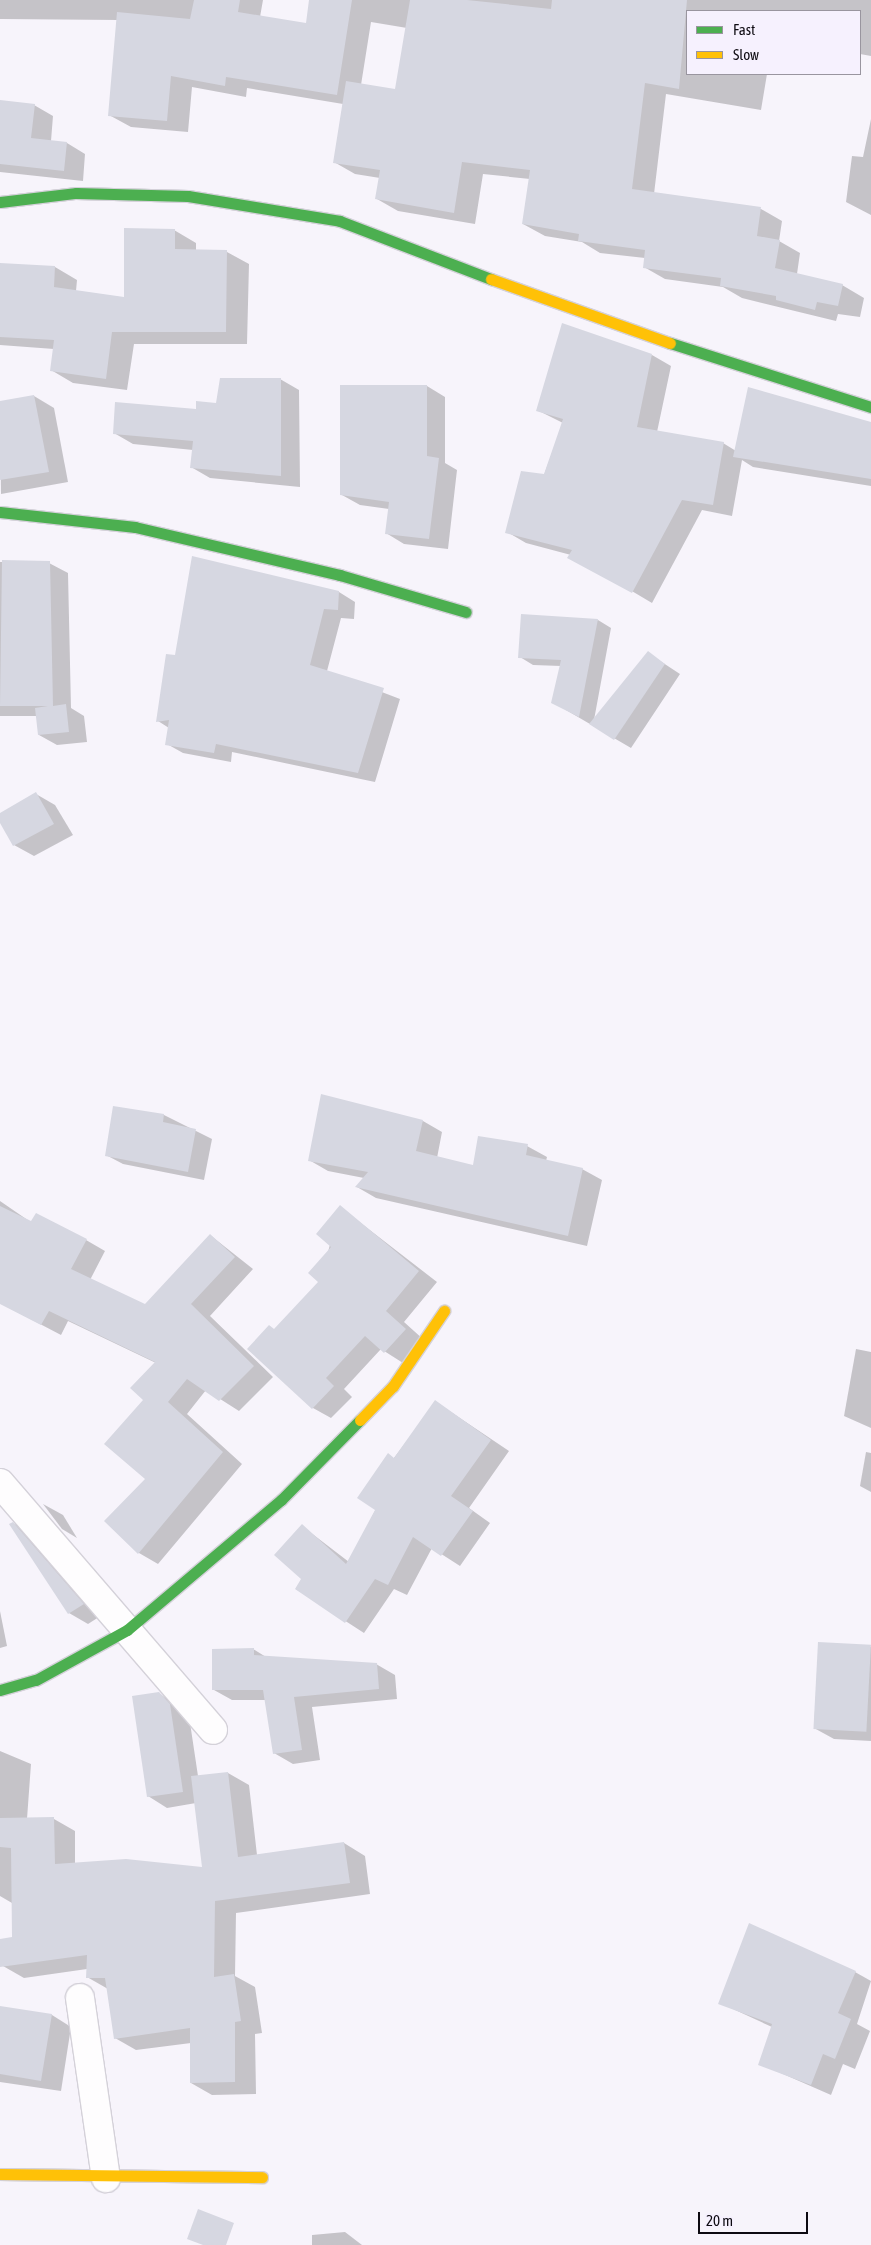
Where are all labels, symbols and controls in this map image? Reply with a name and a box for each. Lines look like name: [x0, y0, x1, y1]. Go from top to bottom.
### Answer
legend: [686, 10, 861, 75]
text: Fast: [733, 21, 755, 38]
text: Slow: [733, 46, 759, 63]
scale bar: [701, 2202, 811, 2234]
text: 20 m: [706, 2212, 733, 2229]

